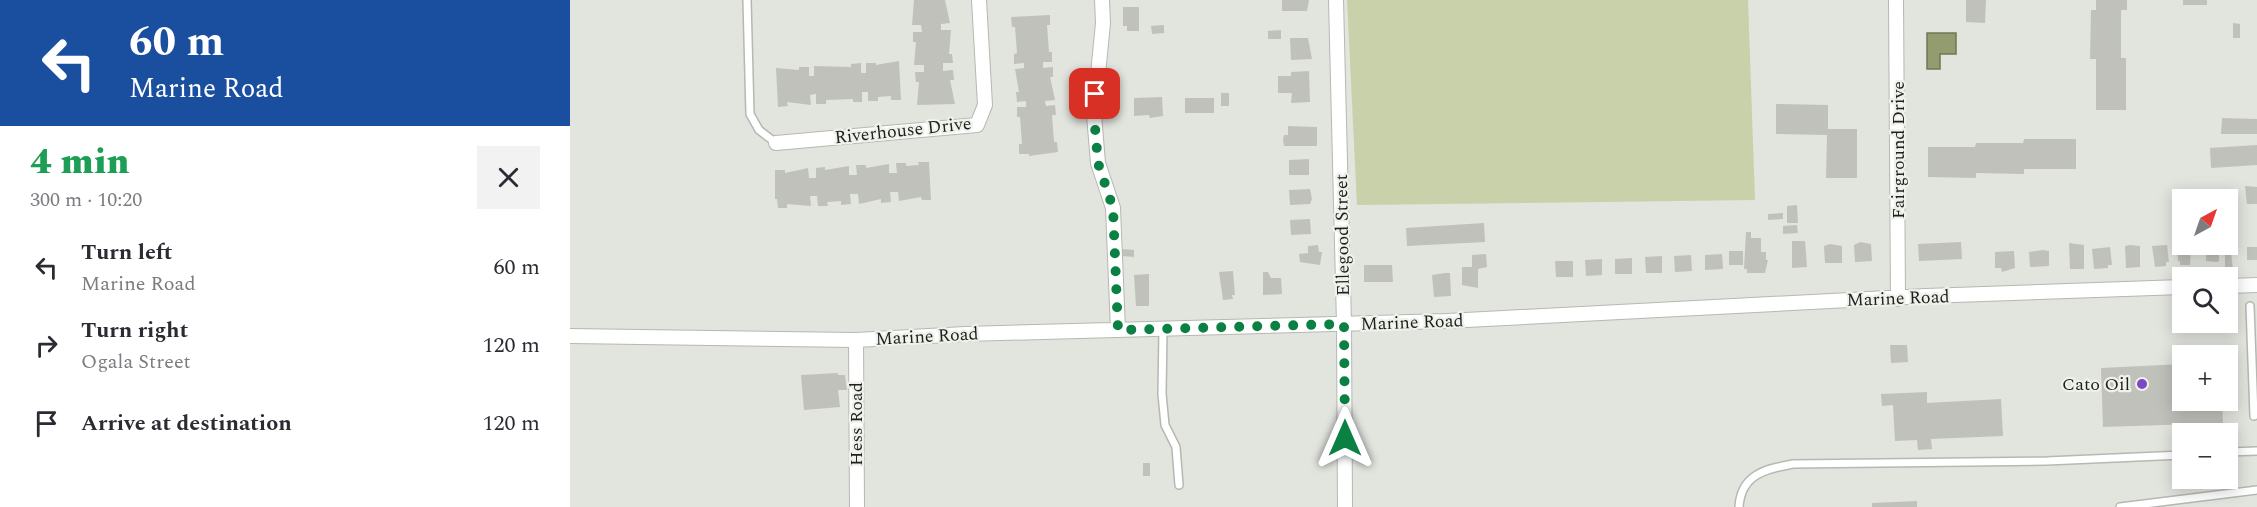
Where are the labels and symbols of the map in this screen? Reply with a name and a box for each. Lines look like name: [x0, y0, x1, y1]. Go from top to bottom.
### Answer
pin: [1069, 68, 1120, 119]
street label: Fairground Drive: [1885, 81, 1912, 219]
street label: Riverhouse Drive: [833, 110, 973, 151]
street label: Ellegood Street: [1328, 174, 1357, 296]
north arrow: [2172, 189, 2238, 255]
street label: Marine Road: [1846, 283, 1950, 314]
street label: Marine Road: [1360, 307, 1464, 338]
street label: Marine Road: [875, 320, 979, 353]
place label: Cato Oil: [2062, 371, 2130, 398]
marker: Cato Oil: [2135, 377, 2149, 391]
street label: Hess Road: [843, 382, 870, 466]
position arrow: [1313, 406, 1377, 470]

